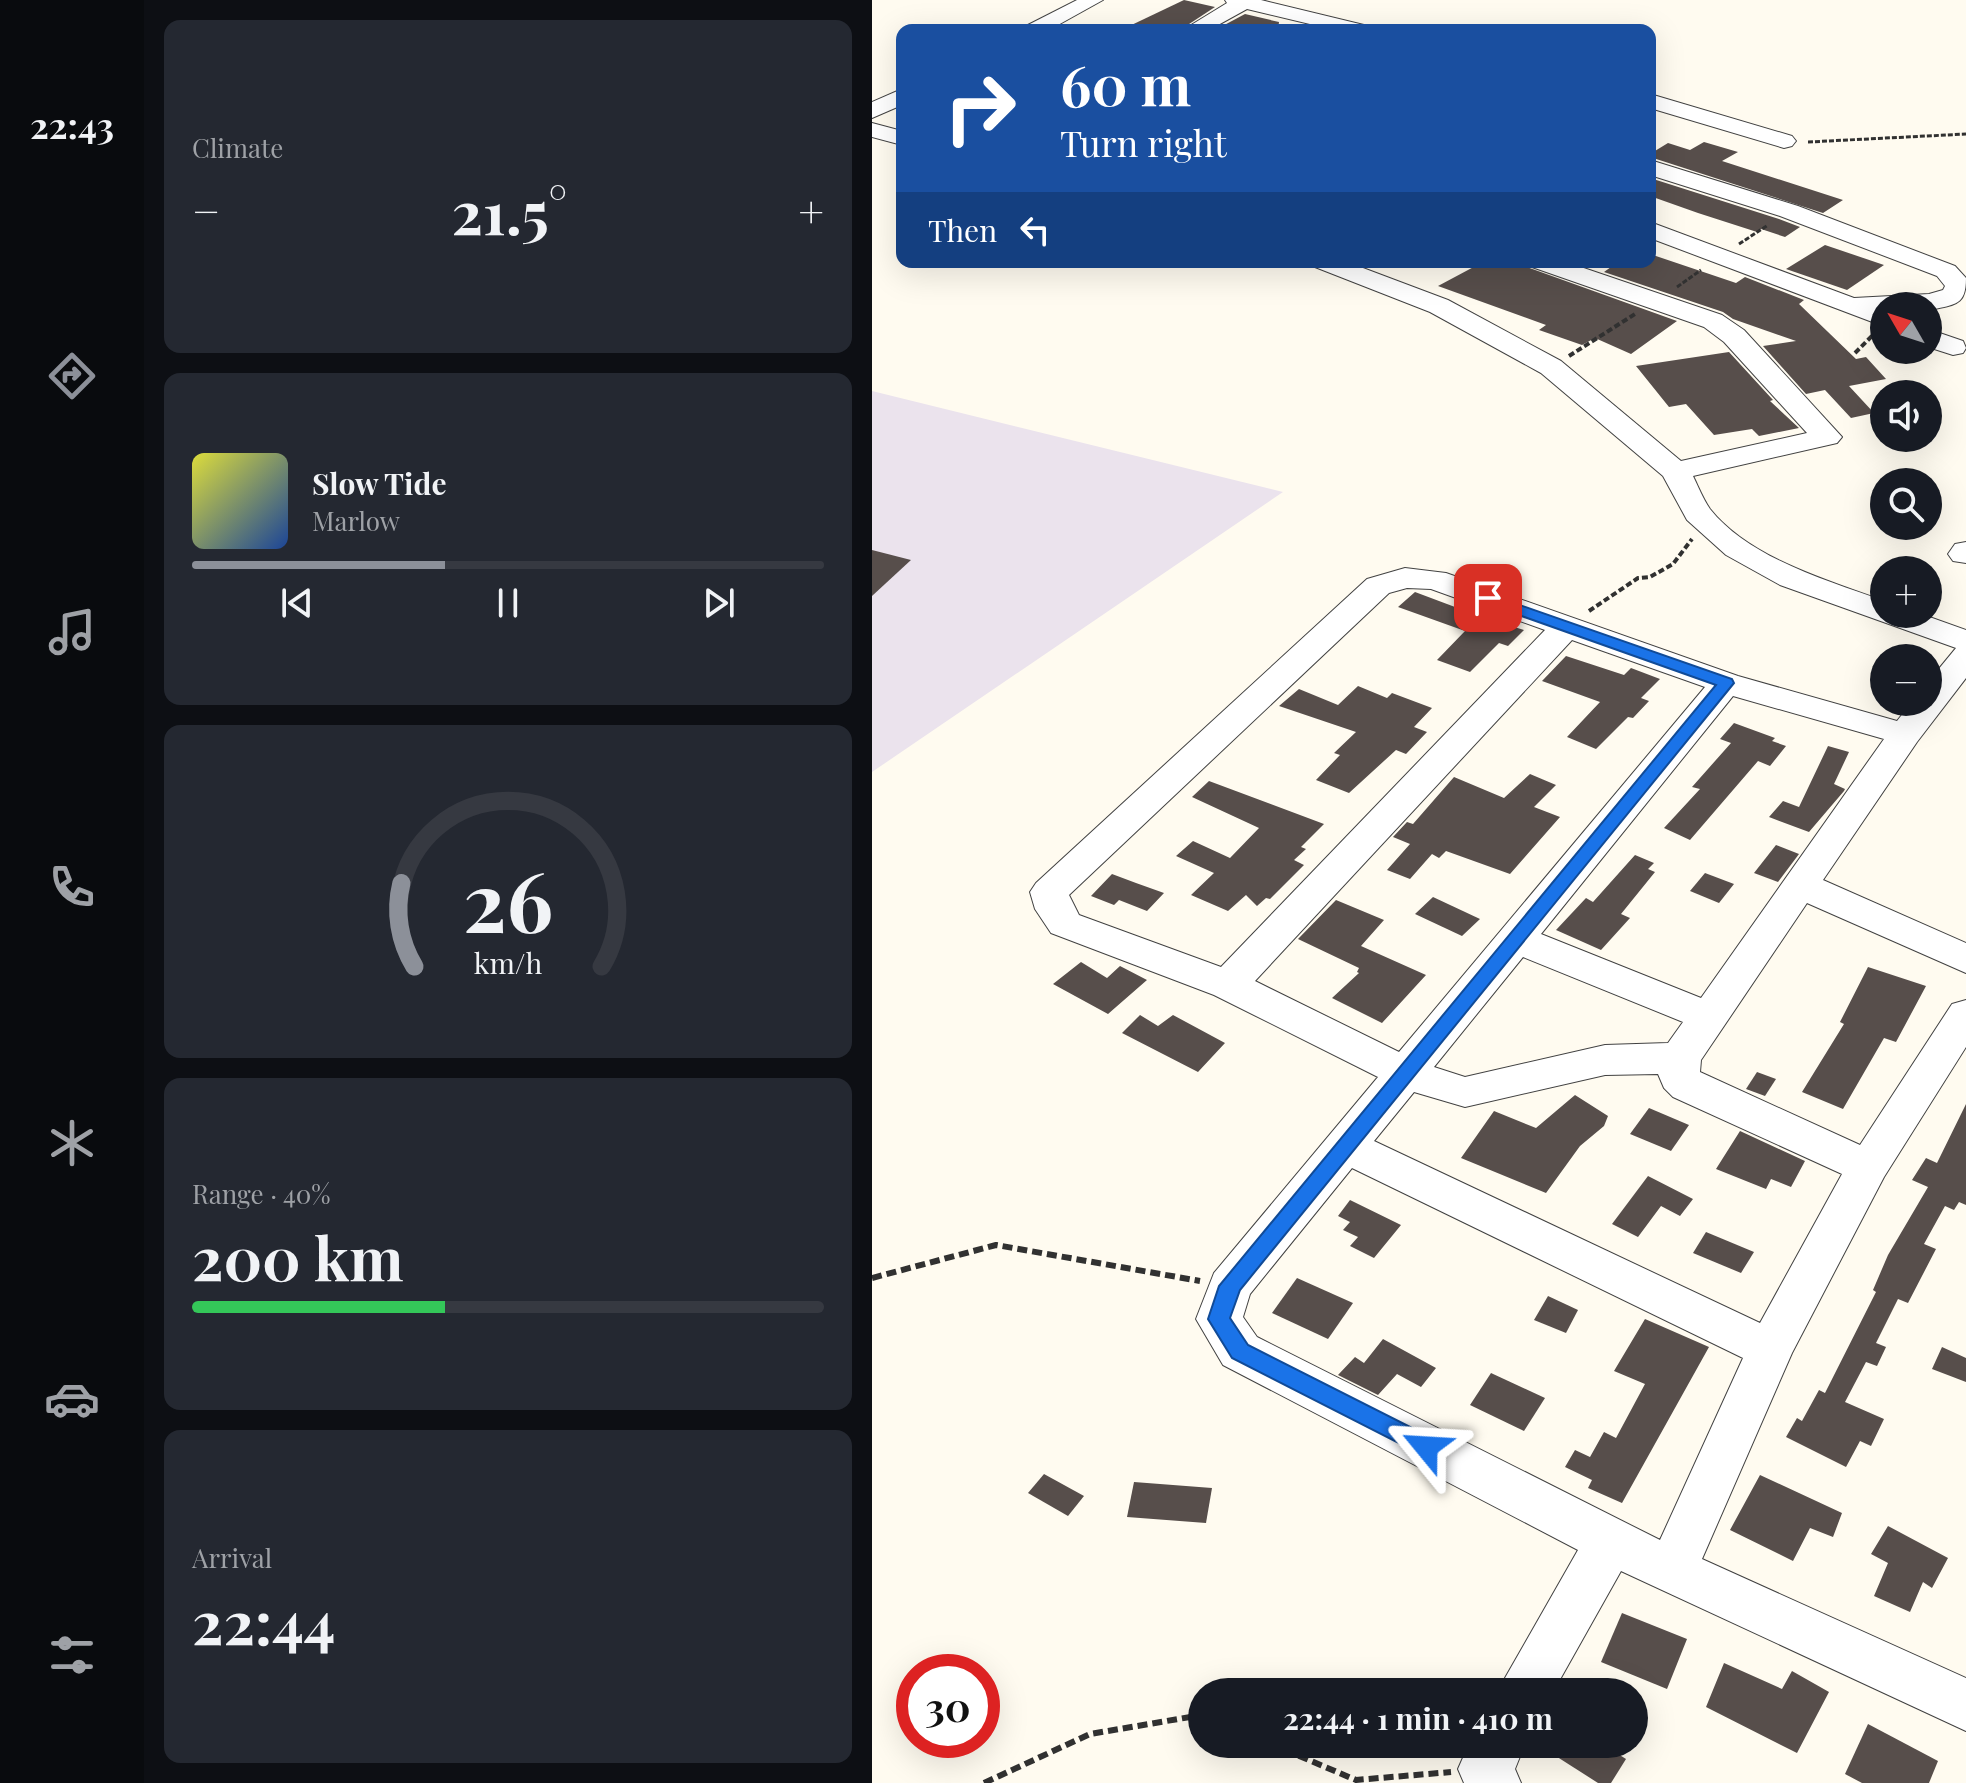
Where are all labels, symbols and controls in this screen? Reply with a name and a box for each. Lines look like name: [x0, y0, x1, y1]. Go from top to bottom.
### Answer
text: 60 m: [1060, 46, 1191, 121]
icon: right: [928, 56, 1032, 160]
text: 22:43: [30, 100, 114, 148]
text: Turn right: [1060, 118, 1227, 166]
text: Climate: [192, 130, 283, 165]
text: 21.5°: [451, 170, 567, 250]
text: −: [192, 180, 220, 239]
text: +: [798, 180, 824, 239]
icon: left: [1013, 208, 1057, 252]
text: Then: [928, 210, 997, 250]
north arrow: [1870, 292, 1942, 364]
map controls: [1870, 292, 1942, 716]
icon: directions: [44, 348, 100, 404]
button: sound: [1870, 380, 1942, 452]
text: Slow Tide: [312, 463, 447, 503]
button: search: [1870, 468, 1942, 540]
text: Marlow: [312, 503, 400, 538]
button: +: [1870, 556, 1942, 628]
pin: [1454, 564, 1522, 632]
icon: arrive: [1466, 576, 1510, 620]
icon: previous: [275, 581, 319, 625]
icon: pause: [486, 581, 530, 625]
icon: next: [697, 581, 741, 625]
icon: music: [44, 604, 100, 660]
button: −: [1870, 644, 1942, 716]
text: 26: [463, 843, 553, 954]
icon: phone: [44, 859, 100, 915]
text: km/h: [474, 944, 542, 982]
icon: climate: [44, 1115, 100, 1171]
text: Range · 40%: [192, 1176, 331, 1211]
text: 200 km: [192, 1216, 403, 1296]
icon: car: [44, 1371, 100, 1427]
position arrow: [1384, 1405, 1468, 1489]
text: Arrival: [192, 1540, 272, 1575]
text: 22:44: [192, 1580, 336, 1660]
icon: filters: [44, 1627, 100, 1683]
speed limit sign: 30: [896, 1654, 1000, 1758]
text: 22:44 · 1 min · 410 m: [1283, 1698, 1553, 1738]

